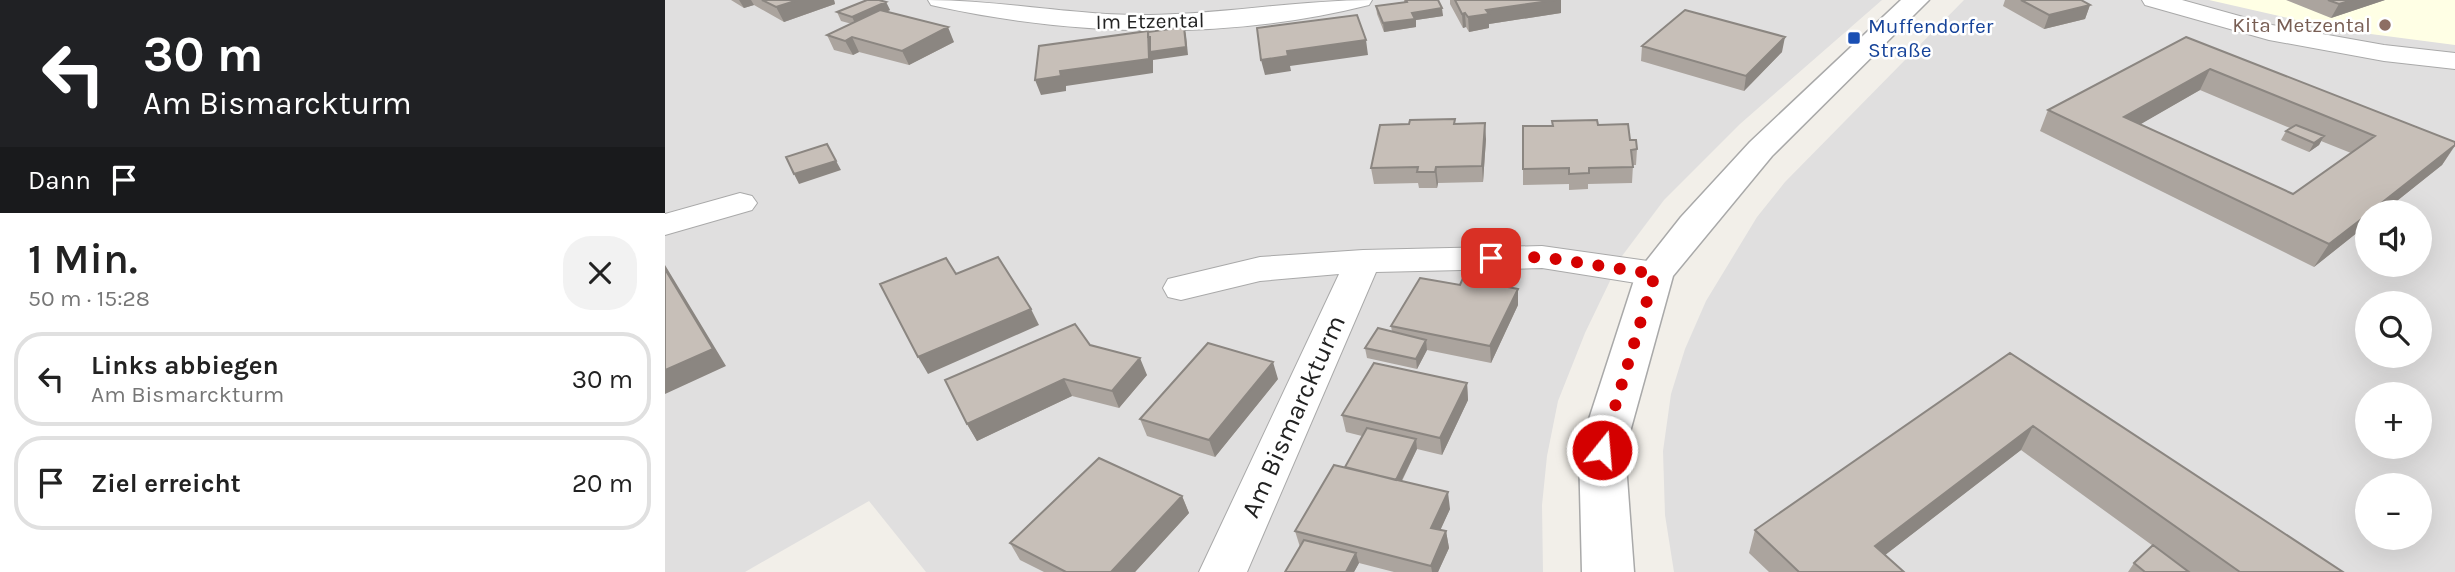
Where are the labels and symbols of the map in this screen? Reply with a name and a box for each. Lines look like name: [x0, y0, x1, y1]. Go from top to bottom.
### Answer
street label: Im Etzental: [1095, 8, 1205, 34]
place label: Kita Metzental: [2232, 13, 2371, 37]
place label: Muffendorfer Straße: [1868, 14, 1994, 62]
marker: Kita Metzental: [2377, 17, 2393, 33]
marker: Muffendorfer Straße: [1846, 30, 1862, 46]
pin: [1461, 228, 1521, 288]
street label: Am Bismarckturm: [1235, 310, 1352, 522]
position arrow: [1565, 413, 1639, 487]

